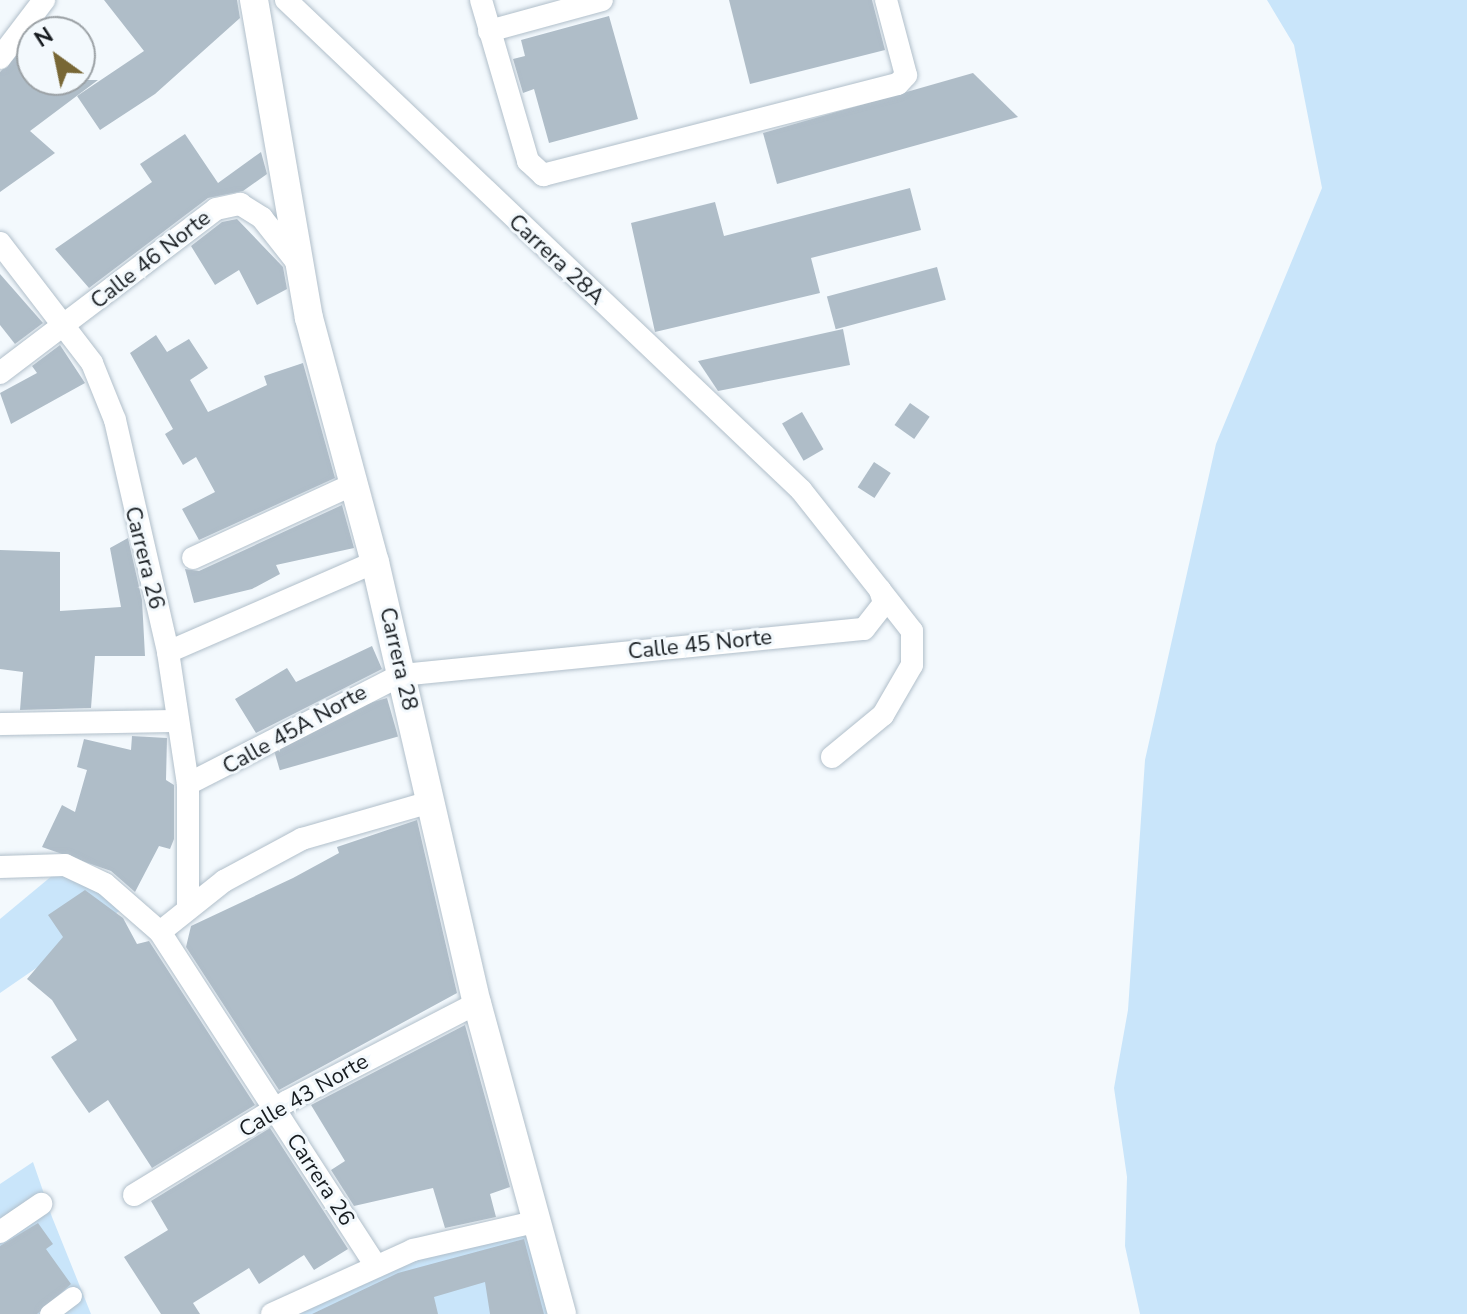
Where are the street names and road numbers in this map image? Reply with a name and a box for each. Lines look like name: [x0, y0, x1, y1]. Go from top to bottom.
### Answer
street label: Calle 46 Norte: [86, 205, 216, 315]
street label: Carrera 28A: [503, 209, 609, 311]
street label: Carrera 26: [119, 504, 169, 612]
street label: Carrera 28: [373, 605, 423, 713]
street label: Calle 45 Norte: [627, 624, 773, 666]
street label: Calle 45A Norte: [218, 679, 372, 781]
street label: Calle 43 Norte: [235, 1048, 373, 1144]
street label: Carrera 26: [280, 1129, 360, 1231]

